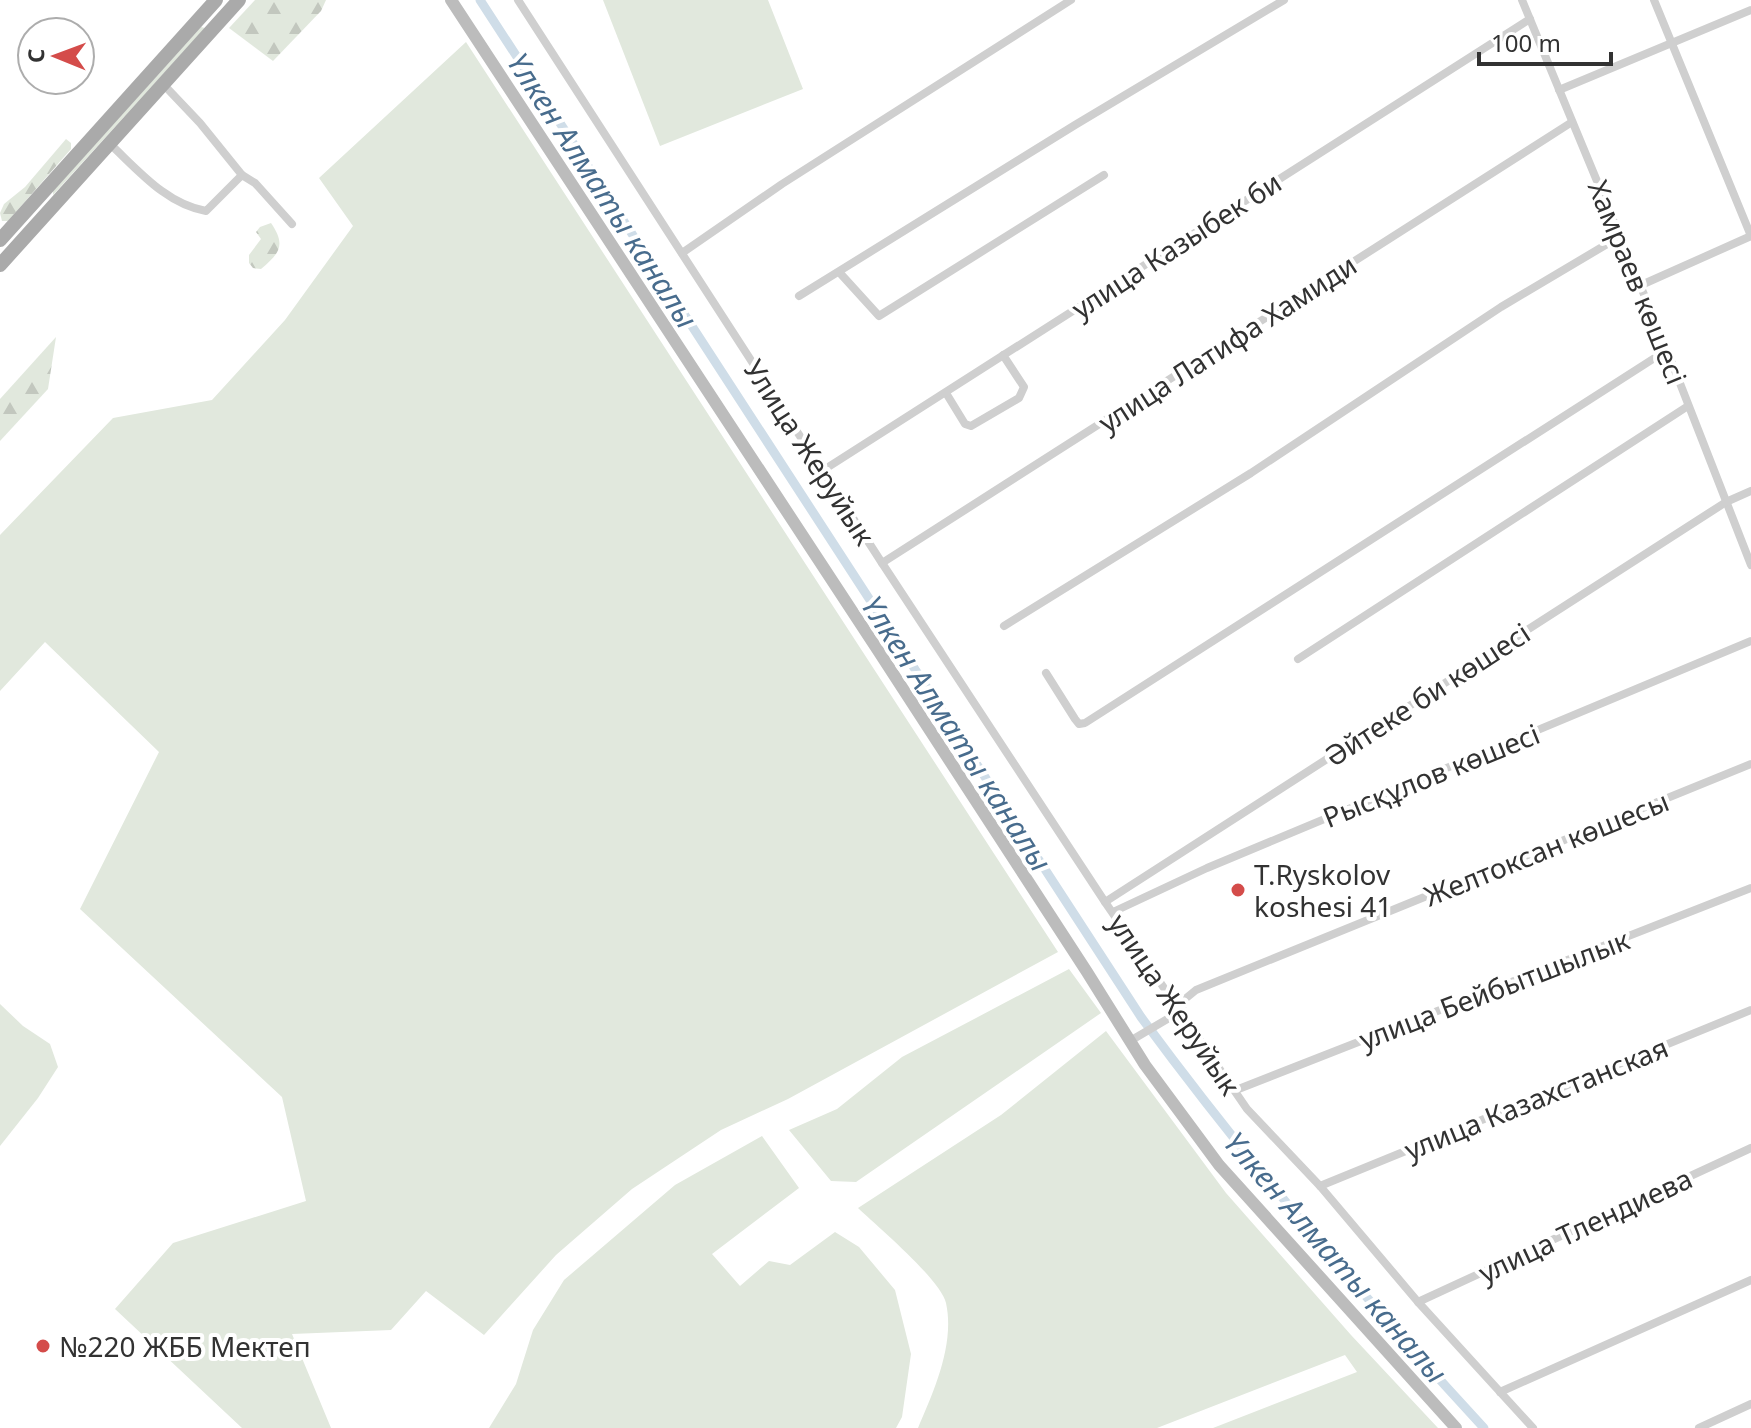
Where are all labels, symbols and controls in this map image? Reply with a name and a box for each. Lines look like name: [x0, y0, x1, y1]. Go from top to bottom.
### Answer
north arrow: [16, 16, 96, 96]
scale bar: [1479, 16, 1611, 66]
text: 100 m: [1491, 26, 1561, 59]
water label: Үлкен Алматы каналы: [498, 44, 708, 336]
text: С: [20, 48, 50, 63]
street label: улица Казыбек би: [1064, 163, 1288, 327]
street label: Хамраев көшесі: [1580, 174, 1696, 390]
street label: улица Латифа Хамиди: [1091, 245, 1363, 441]
street label: Улица Жеруйык: [736, 352, 884, 552]
water label: Үлкен Алматы каналы: [852, 587, 1062, 879]
street label: Әйтеке би көшесі: [1317, 613, 1537, 775]
street label: Рысқұлов көшесі: [1317, 714, 1545, 836]
street label: Желтоксан көшесы: [1418, 782, 1674, 914]
place label: T.Ryskolov koshesi 41: [1254, 855, 1392, 925]
marker: T.Ryskolov koshesi 41: [1229, 881, 1247, 899]
street label: улица Жеруйык: [1100, 906, 1250, 1102]
street label: улица Бейбытшылык: [1353, 920, 1635, 1058]
street label: улица Казахстанская: [1398, 1028, 1674, 1168]
water label: Үлкен Алматы каналы: [1215, 1122, 1457, 1392]
street label: улица Тлендиева: [1472, 1159, 1698, 1291]
place label: №220 ЖББ Мектеп: [59, 1327, 311, 1365]
marker: №220 ЖББ Мектеп: [34, 1337, 52, 1355]

